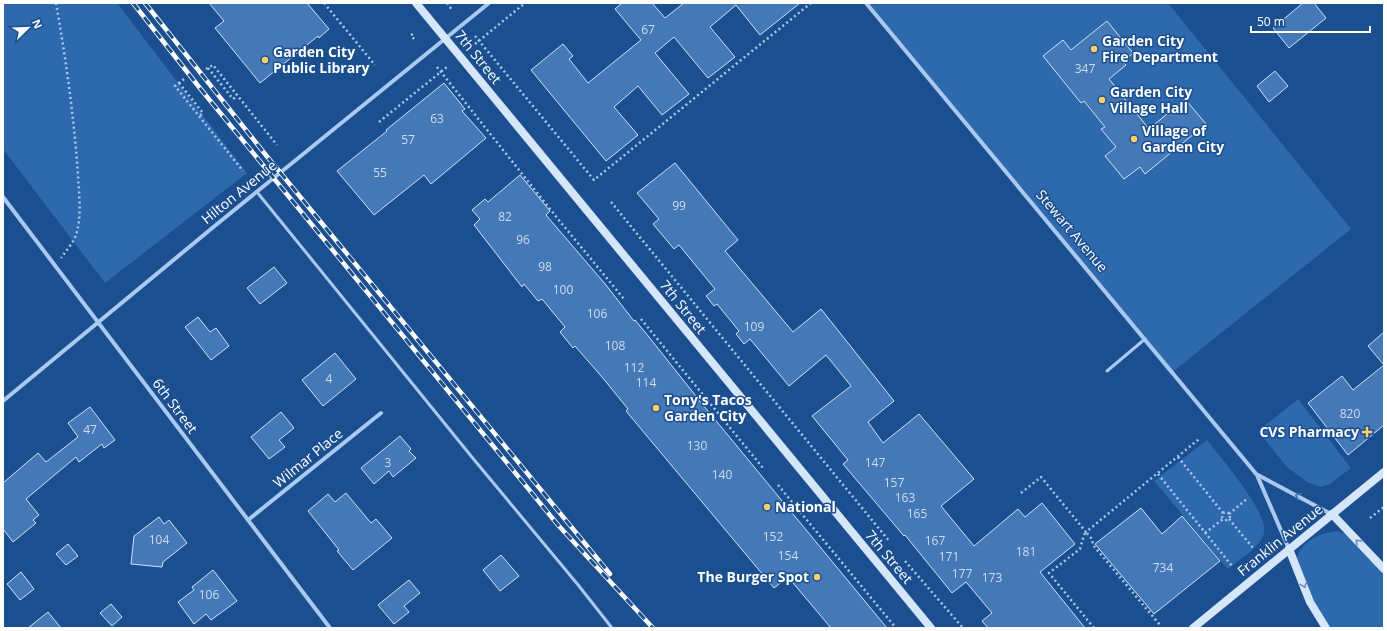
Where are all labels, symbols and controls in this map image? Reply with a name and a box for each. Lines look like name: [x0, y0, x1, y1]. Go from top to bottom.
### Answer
north arrow: [8, 8, 48, 48]
scale bar: [1251, 8, 1370, 34]
text: 50 m: [1257, 13, 1285, 30]
text: N: [29, 17, 46, 31]
house number: 67: [641, 21, 655, 38]
street label: 7th Street: [451, 26, 506, 88]
place label: Garden City Fire Department: [1102, 31, 1218, 66]
place label: Garden City Public Library: [273, 42, 369, 77]
marker: Garden City Fire Department: [1089, 44, 1099, 54]
marker: Garden City Public Library: [260, 55, 270, 65]
house number: 347: [1075, 60, 1095, 77]
place label: Garden City Village Hall: [1110, 82, 1192, 117]
marker: Garden City Village Hall: [1097, 95, 1107, 105]
house number: 63: [430, 110, 444, 127]
place label: Village of Garden City: [1142, 121, 1224, 156]
house number: 57: [401, 131, 415, 148]
marker: Village of Garden City: [1129, 134, 1139, 144]
street label: Hilton Avenue: [197, 155, 280, 228]
house number: 55: [373, 164, 387, 181]
street label: Stewart Avenue: [1032, 185, 1113, 276]
house number: 99: [672, 197, 686, 214]
house number: 82: [498, 208, 512, 225]
house number: 96: [516, 231, 530, 248]
house number: 98: [538, 258, 552, 275]
street label: 7th Street: [656, 276, 711, 338]
house number: 100: [553, 281, 573, 298]
house number: 106: [587, 305, 607, 322]
house number: 109: [744, 318, 764, 335]
house number: 108: [605, 337, 625, 354]
house number: 112: [624, 359, 644, 376]
house number: 4: [326, 370, 333, 387]
street label: 6th Street: [148, 374, 202, 437]
house number: 114: [636, 374, 656, 391]
place label: Tony's Tacos Garden City: [664, 390, 752, 425]
marker: Tony's Tacos Garden City: [651, 403, 661, 413]
house number: 820: [1340, 405, 1360, 422]
house number: 47: [83, 421, 97, 438]
place label: CVS Pharmacy: [1259, 422, 1359, 441]
street label: Wilmar Place: [269, 424, 347, 492]
marker: CVS Pharmacy: [1362, 427, 1372, 437]
house number: 130: [687, 437, 707, 454]
house number: 3: [385, 454, 392, 471]
house number: 147: [865, 454, 885, 471]
house number: 140: [712, 466, 732, 483]
house number: 157: [884, 474, 904, 491]
house number: 163: [895, 489, 915, 506]
one-way arrow: [1294, 493, 1302, 501]
place label: National: [775, 497, 836, 516]
street label: Franklin Avenue: [1233, 499, 1326, 580]
marker: National: [762, 502, 772, 512]
house number: 165: [907, 505, 927, 522]
street label: 7th Street: [861, 526, 917, 587]
house number: 152: [763, 528, 783, 545]
house number: 104: [149, 531, 169, 548]
house number: 167: [925, 532, 945, 549]
one-way arrow: [1355, 539, 1363, 547]
house number: 181: [1016, 543, 1036, 560]
house number: 154: [778, 547, 798, 564]
house number: 171: [939, 548, 959, 565]
house number: 734: [1153, 559, 1173, 576]
house number: 177: [952, 565, 972, 582]
place label: The Burger Spot: [697, 567, 809, 586]
house number: 173: [982, 569, 1002, 586]
marker: The Burger Spot: [812, 572, 822, 582]
one-way arrow: [1299, 582, 1307, 589]
house number: 106: [199, 586, 219, 603]

